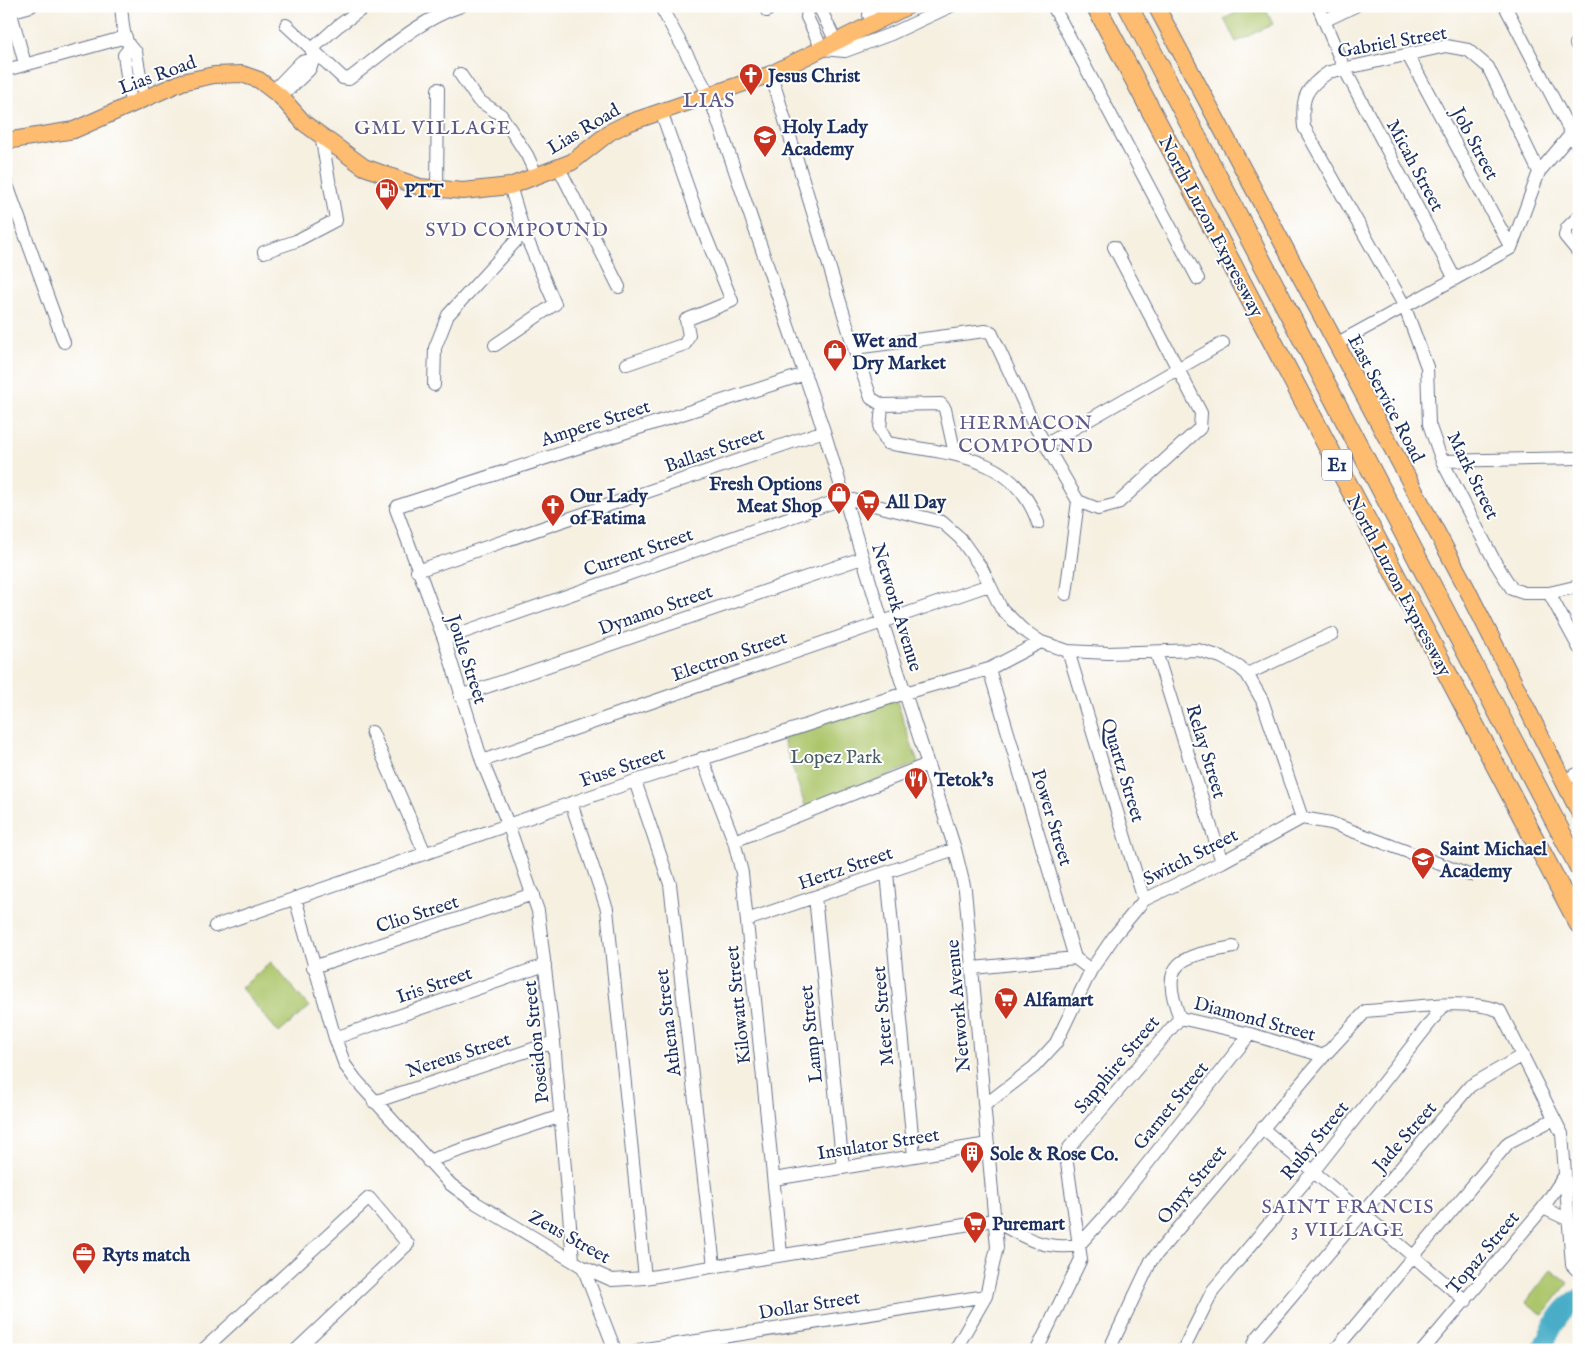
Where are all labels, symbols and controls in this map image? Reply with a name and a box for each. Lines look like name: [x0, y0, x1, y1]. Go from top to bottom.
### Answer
street label: Gabriel Street: [1336, 21, 1449, 64]
street label: Lias Road: [116, 51, 200, 101]
church icon: Jesus Christ: [738, 62, 764, 96]
place label: Jesus Christ: [765, 65, 861, 89]
district label: LIAS: [683, 88, 735, 115]
street label: Lias Road: [543, 98, 625, 161]
street label: Job Street: [1444, 102, 1504, 185]
district label: GML VILLAGE: [354, 116, 512, 141]
place label: Holy Lady Academy: [781, 116, 868, 162]
street label: Micah Street: [1380, 116, 1449, 216]
school or university icon: Holy Lady Academy: [752, 124, 778, 158]
street label: North Luzon Expressway: [1152, 132, 1269, 322]
fuel station icon: PTT: [374, 177, 400, 211]
place label: PTT: [404, 180, 444, 204]
district label: SVD COMPOUND: [425, 218, 609, 243]
place label: Wet and Dry Market: [851, 330, 946, 376]
street label: East Service Road: [1341, 331, 1429, 468]
shop icon: Wet and Dry Market: [822, 338, 848, 372]
street label: Ampere Street: [537, 395, 654, 453]
district label: HERMACON COMPOUND: [958, 411, 1094, 459]
street label: Ballast Street: [662, 422, 768, 479]
street label: Mark Street: [1441, 428, 1504, 524]
road number: E1: [1322, 450, 1352, 480]
place label: Fresh Options Meat Shop: [709, 473, 823, 519]
shop icon: Fresh Options Meat Shop: [826, 481, 852, 515]
place label: Our Lady of Fatima: [570, 485, 648, 531]
supermarket icon: All Day: [855, 488, 881, 522]
place label: All Day: [885, 491, 947, 515]
street label: North Luzon Expressway: [1340, 491, 1457, 681]
church icon: Our Lady of Fatima: [540, 493, 566, 527]
street label: Current Street: [581, 523, 697, 583]
street label: Network Avenue: [865, 540, 927, 675]
street label: Dynamo Street: [595, 580, 716, 642]
street label: Joule Street: [440, 610, 492, 708]
street label: Electron Street: [669, 626, 791, 688]
street label: Relay Street: [1179, 702, 1231, 802]
street label: Quartz Street: [1095, 716, 1149, 826]
street label: Fuse Street: [577, 742, 669, 794]
park label: Lopez Park: [790, 746, 883, 770]
restaurant icon: Tetok's: [903, 766, 929, 800]
street label: Power Street: [1025, 766, 1077, 869]
place label: Tetok's: [933, 769, 994, 793]
street label: Switch Street: [1140, 823, 1243, 892]
place label: Saint Michael Academy: [1439, 838, 1548, 884]
street label: Hertz Street: [795, 841, 897, 896]
school or university icon: Saint Michael Academy: [1410, 846, 1436, 880]
street label: Clio Street: [373, 890, 462, 940]
street label: Network Avenue: [941, 938, 977, 1073]
street label: Kilowatt Street: [721, 944, 757, 1065]
street label: Iris Street: [394, 962, 476, 1010]
street label: Meter Street: [868, 965, 900, 1067]
street label: Athena Street: [650, 967, 688, 1079]
street label: Poseidon Street: [519, 979, 555, 1104]
street label: Lamp Street: [795, 983, 829, 1084]
supermarket icon: Alfamart: [993, 986, 1019, 1020]
place label: Alfamart: [1023, 989, 1094, 1013]
street label: Diamond Street: [1191, 992, 1318, 1048]
street label: Sapphire Street: [1070, 1011, 1166, 1119]
street label: Nereus Street: [403, 1028, 514, 1084]
street label: Garnet Street: [1129, 1057, 1215, 1155]
street label: Ruby Street: [1276, 1096, 1355, 1186]
street label: Jade Street: [1367, 1097, 1443, 1179]
street label: Insulator Street: [816, 1123, 942, 1166]
building icon: Sole & Rose Co.: [959, 1140, 985, 1174]
street label: Onyx Street: [1153, 1141, 1233, 1230]
place label: Sole & Rose Co.: [990, 1143, 1118, 1167]
district label: SAINT FRANCIS 3 VILLAGE: [1261, 1195, 1435, 1243]
street label: Zeus Street: [524, 1205, 615, 1270]
street label: Topaz Street: [1442, 1207, 1526, 1300]
supermarket icon: Puremart: [962, 1210, 988, 1244]
place label: Puremart: [992, 1213, 1065, 1237]
office icon: Ryts match: [71, 1241, 97, 1275]
place label: Ryts match: [102, 1244, 191, 1268]
street label: Dollar Street: [757, 1286, 862, 1326]

